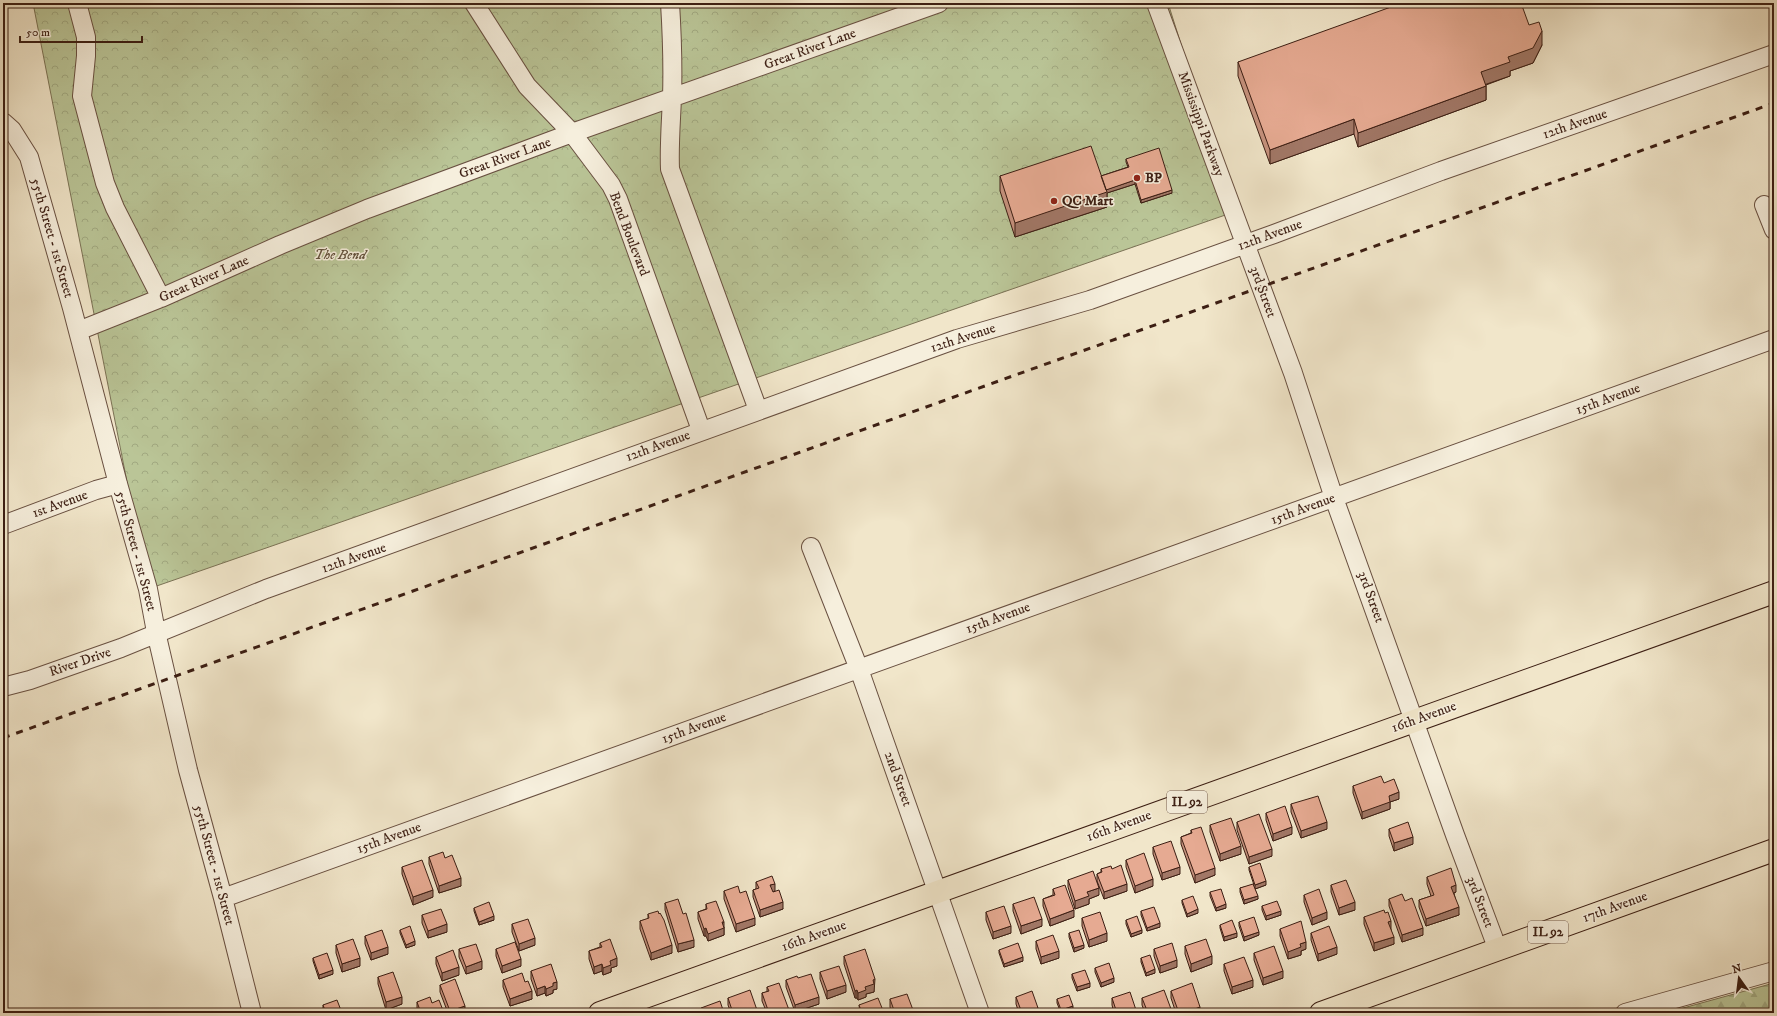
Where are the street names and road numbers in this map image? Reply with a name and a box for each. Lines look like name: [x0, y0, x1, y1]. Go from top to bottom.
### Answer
street label: Great River Lane: [762, 24, 859, 74]
street label: Mississippi Parkway: [1174, 69, 1228, 179]
street label: 12th Avenue: [1540, 104, 1610, 143]
street label: Great River Lane: [457, 133, 554, 183]
street label: 55th Street - 1st Street: [26, 176, 78, 301]
street label: Bend Boulevard: [605, 189, 653, 279]
street label: 12th Avenue: [1235, 215, 1305, 255]
street label: Great River Lane: [156, 251, 252, 307]
street label: 3rd Street: [1245, 264, 1281, 321]
street label: 12th Avenue: [928, 319, 998, 357]
street label: 15th Avenue: [1573, 379, 1643, 419]
street label: 12th Avenue: [623, 426, 693, 466]
street label: 1st Avenue: [30, 486, 90, 522]
street label: 55th Street - 1st Street: [111, 489, 161, 614]
street label: 15th Avenue: [1268, 489, 1338, 529]
street label: 12th Avenue: [319, 538, 389, 577]
street label: 3rd Street: [1353, 569, 1389, 626]
street label: 15th Avenue: [963, 598, 1033, 638]
street label: River Drive: [47, 643, 113, 681]
street label: 16th Avenue: [1389, 697, 1459, 737]
street label: 15th Avenue: [659, 708, 729, 748]
street label: 2nd Street: [880, 749, 916, 809]
road number: IL 92: [1167, 791, 1207, 813]
street label: 55th Street - 1st Street: [189, 803, 239, 928]
street label: 16th Avenue: [1084, 806, 1154, 846]
street label: 15th Avenue: [354, 818, 424, 858]
street label: 3rd Street: [1462, 874, 1498, 931]
street label: 17th Avenue: [1580, 887, 1650, 927]
street label: 16th Avenue: [779, 916, 849, 956]
road number: IL 92: [1528, 921, 1568, 943]

